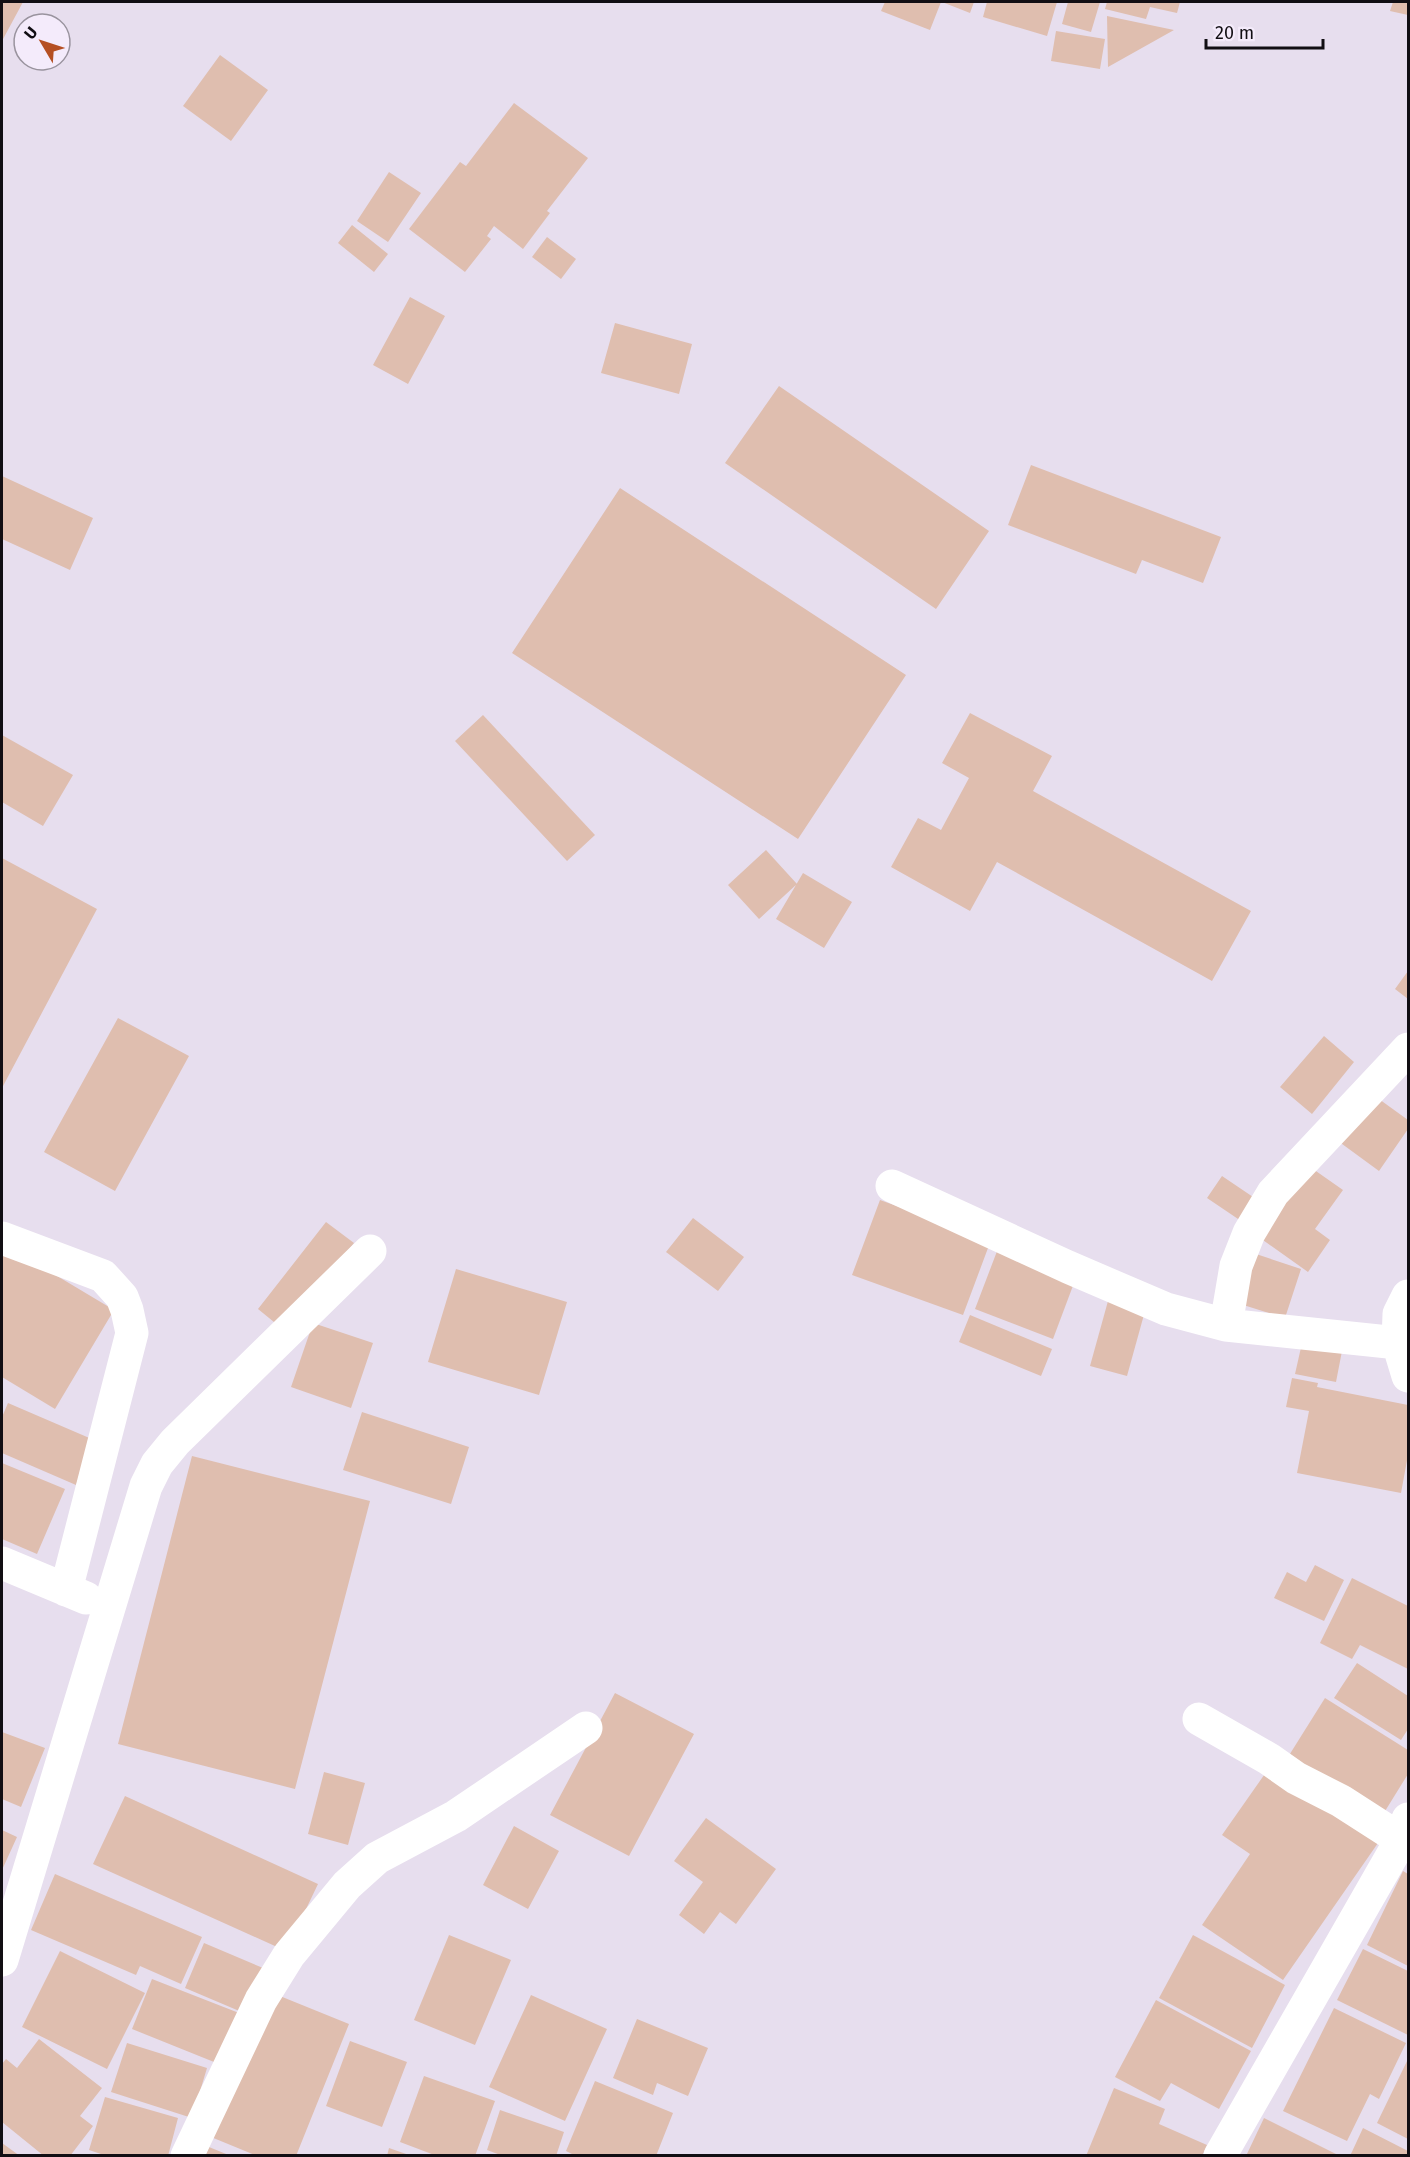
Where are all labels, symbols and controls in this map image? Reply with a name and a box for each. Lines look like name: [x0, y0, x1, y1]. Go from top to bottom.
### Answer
north arrow: [12, 12, 72, 72]
scale bar: [1206, 12, 1323, 50]
text: 20 m: [1215, 22, 1254, 44]
text: U: [20, 23, 41, 43]

